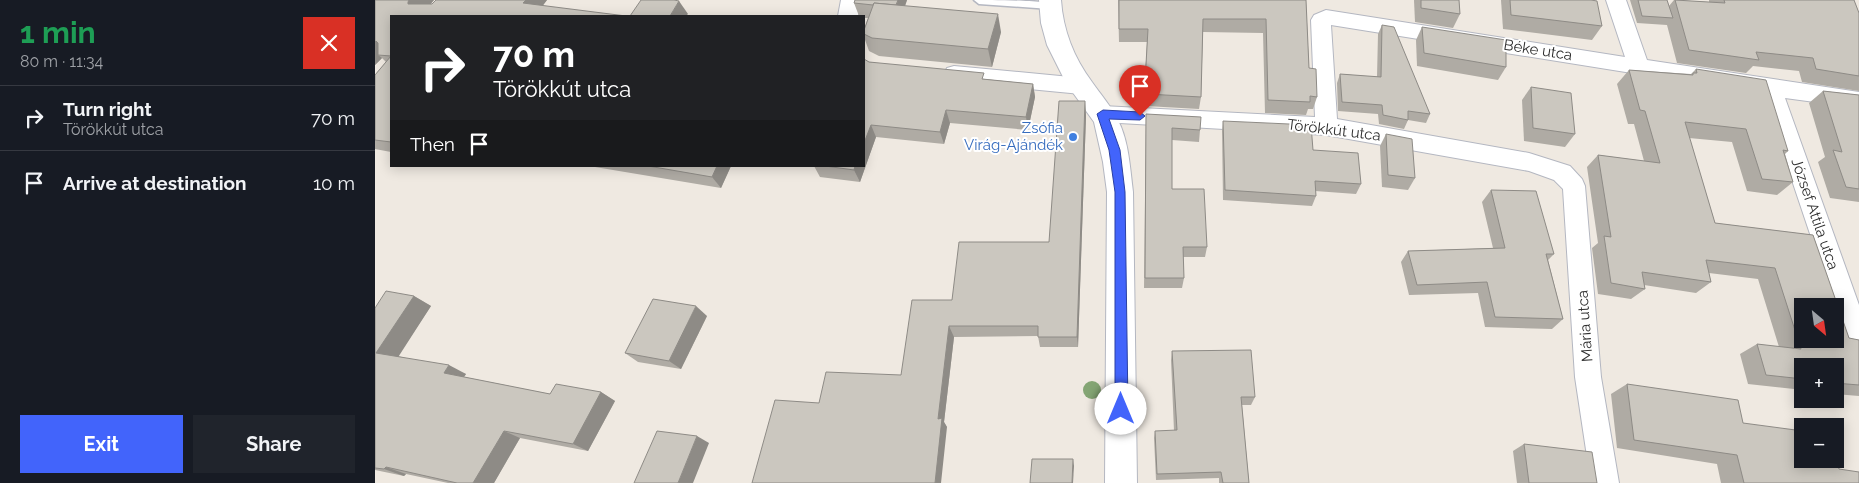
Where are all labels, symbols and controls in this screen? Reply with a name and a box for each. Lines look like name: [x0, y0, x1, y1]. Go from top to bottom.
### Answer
text: 1 min: [20, 15, 96, 50]
button: close: [303, 17, 355, 69]
text: 70 m: [493, 34, 575, 75]
icon: right: [410, 35, 475, 100]
street label: Béke utca: [1502, 36, 1574, 64]
text: 80 m · 11:34: [20, 52, 103, 71]
pin: [1119, 65, 1161, 116]
icon: arrive: [1126, 72, 1154, 100]
text: Törökkút utca: [493, 76, 631, 102]
text: Turn right: [63, 98, 152, 120]
icon: right: [20, 104, 48, 132]
text: 70 m: [311, 107, 355, 129]
street label: Törökkút utca: [1286, 115, 1382, 145]
place label: Zsófia Virág-Ajándék: [964, 119, 1063, 154]
text: Törökkút utca: [63, 120, 164, 139]
icon: arrive: [465, 130, 493, 158]
marker: Zsófia Virág-Ajándék: [1067, 131, 1079, 143]
text: Then: [410, 133, 455, 155]
street label: József Attila utca: [1788, 156, 1842, 272]
icon: arrive: [20, 169, 48, 197]
text: Arrive at destination: [63, 172, 247, 194]
text: 10 m: [313, 172, 355, 194]
street label: Mária utca: [1574, 289, 1596, 363]
north arrow: [1794, 298, 1844, 348]
map controls: [1794, 298, 1844, 468]
button: +: [1794, 358, 1844, 408]
position arrow: [1094, 382, 1146, 434]
button: Exit: [20, 415, 183, 473]
button: Share: [193, 415, 355, 473]
button: −: [1794, 418, 1844, 468]

